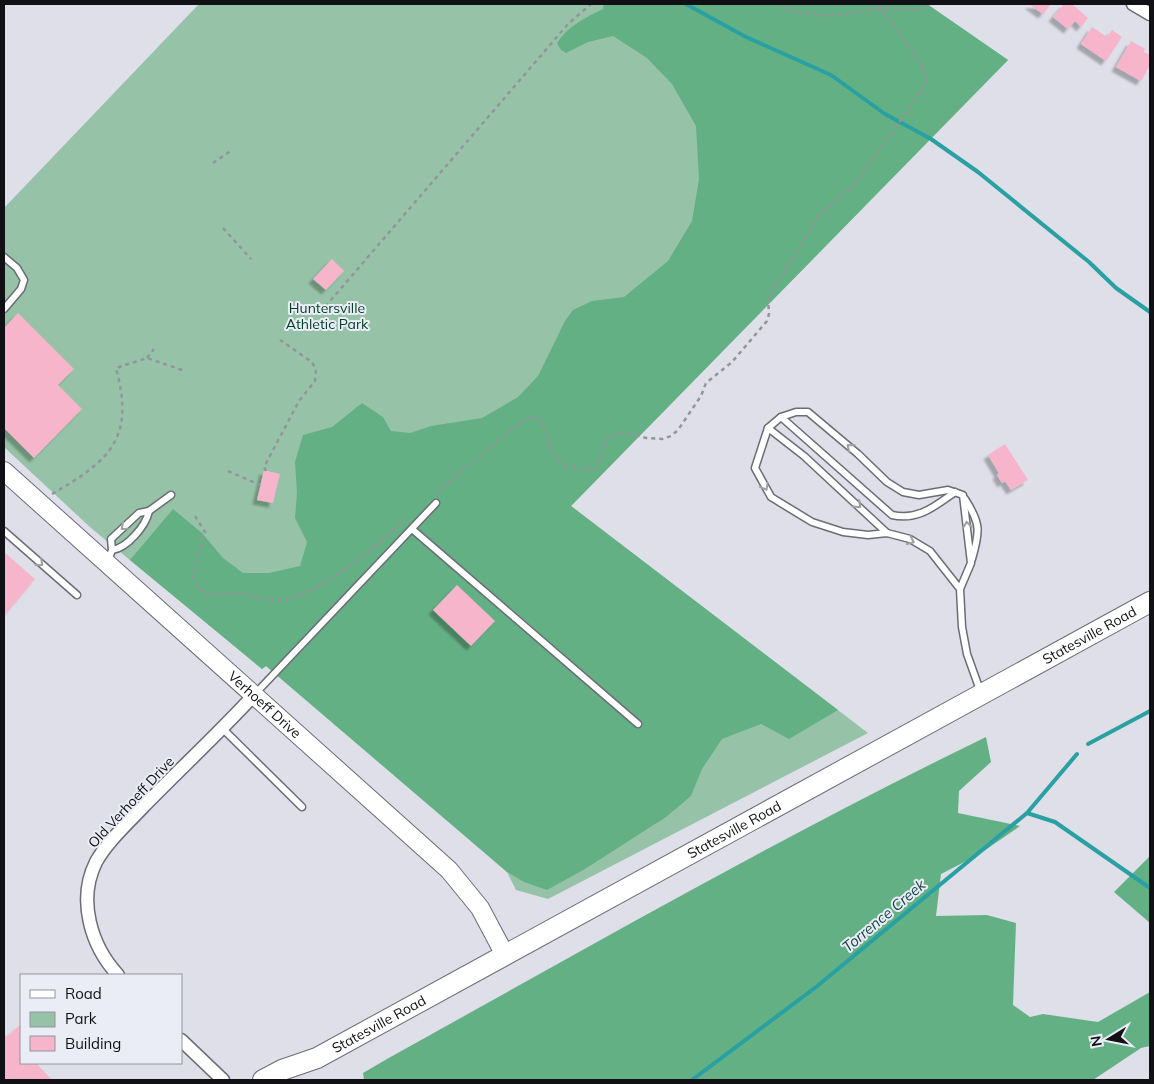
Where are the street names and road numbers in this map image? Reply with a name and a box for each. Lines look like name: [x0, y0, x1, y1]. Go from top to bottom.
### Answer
street label: Statesville Road: [1039, 602, 1139, 668]
street label: Verhoeff Drive: [224, 667, 305, 742]
street label: Old Verhoeff Drive: [84, 753, 178, 851]
street label: Statesville Road: [684, 797, 784, 863]
street label: Statesville Road: [329, 991, 429, 1057]

